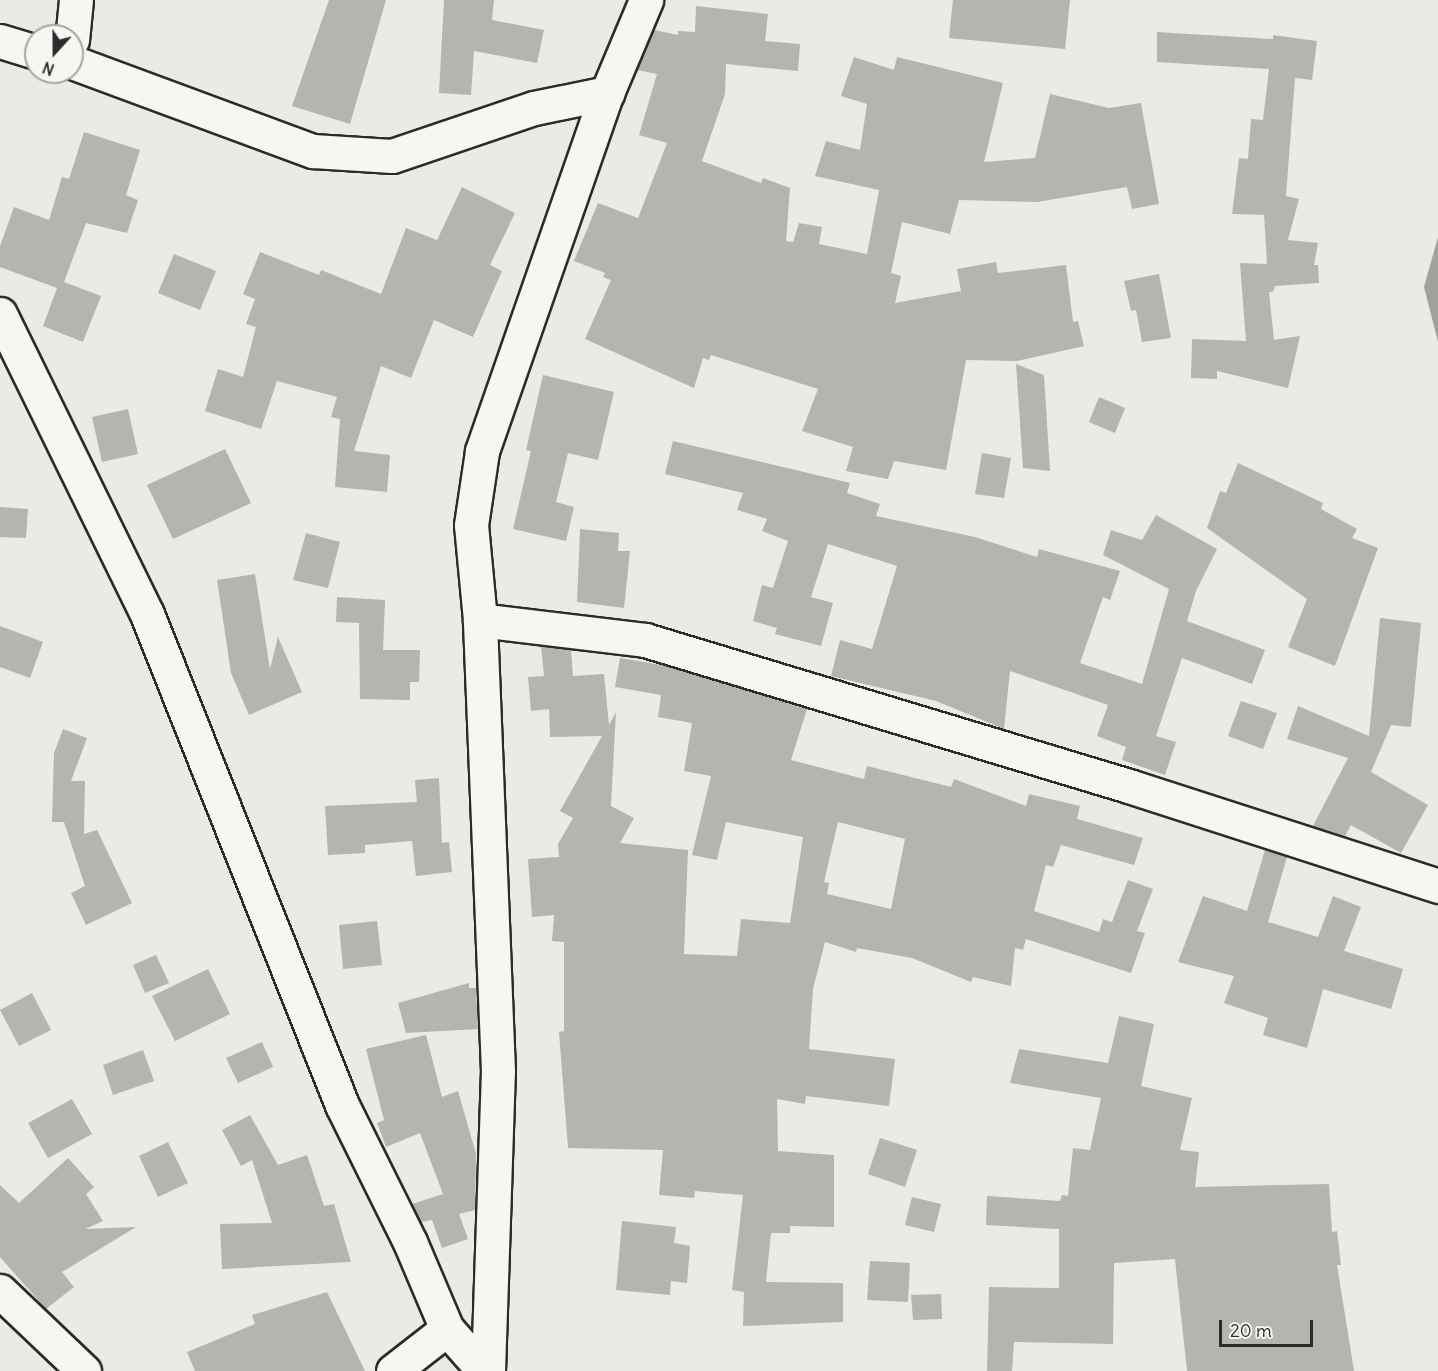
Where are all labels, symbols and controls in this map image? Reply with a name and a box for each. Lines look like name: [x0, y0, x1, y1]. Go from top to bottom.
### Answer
north arrow: [24, 24, 84, 84]
text: N: [40, 58, 57, 80]
scale bar: [1222, 1308, 1316, 1346]
text: 20 m: [1230, 1319, 1272, 1342]

